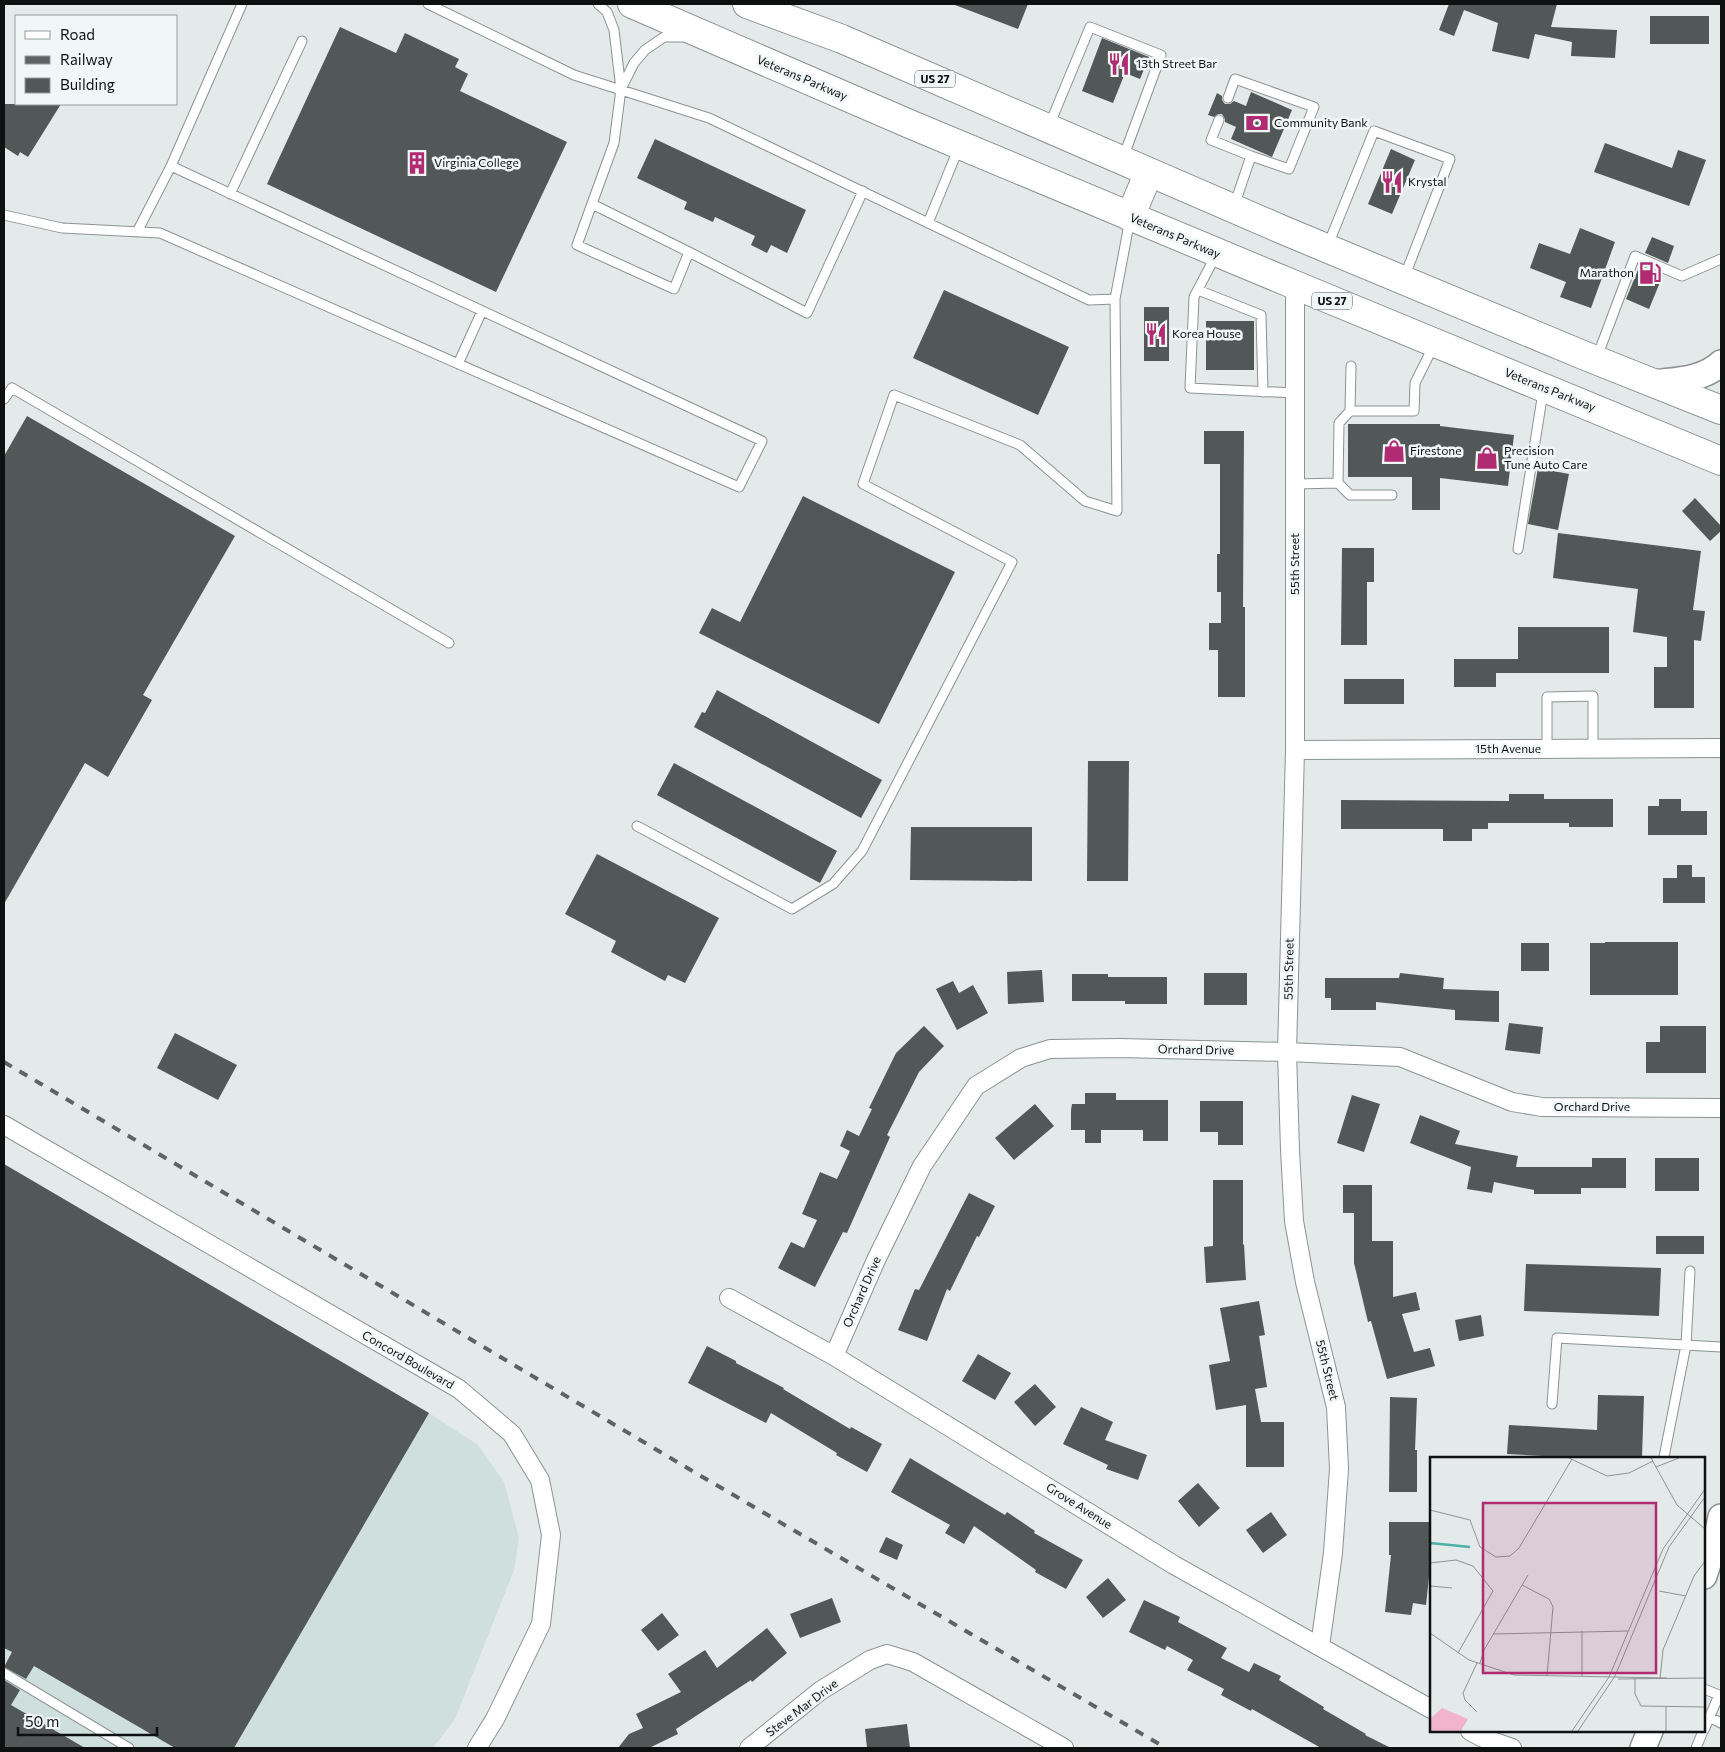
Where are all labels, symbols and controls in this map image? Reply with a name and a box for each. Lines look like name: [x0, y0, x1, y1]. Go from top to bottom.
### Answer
legend: [15, 15, 178, 105]
text: Road: [60, 25, 95, 43]
text: Railway: [60, 50, 113, 68]
restaurant icon: 13th Street Bar: [1106, 51, 1132, 77]
street label: Veterans Parkway: [755, 52, 850, 103]
place label: 13th Street Bar: [1136, 56, 1217, 70]
road number: US 27: [915, 70, 955, 88]
text: Building: [60, 75, 115, 93]
bank icon: Community Bank: [1244, 110, 1270, 136]
place label: Community Bank: [1274, 115, 1368, 129]
building icon: Virginia College: [404, 150, 430, 176]
place label: Virginia College: [434, 155, 519, 169]
restaurant icon: Krystal: [1379, 169, 1405, 195]
place label: Krystal: [1408, 174, 1447, 188]
street label: Veterans Parkway: [1128, 210, 1223, 261]
fuel station icon: Marathon: [1637, 260, 1663, 286]
place label: Marathon: [1580, 265, 1634, 279]
road number: US 27: [1312, 292, 1352, 310]
restaurant icon: Korea House: [1143, 321, 1169, 347]
place label: Korea House: [1172, 326, 1241, 340]
street label: Veterans Parkway: [1503, 364, 1598, 414]
shop icon: Firestone: [1381, 438, 1407, 464]
place label: Firestone: [1410, 443, 1462, 457]
place label: Precision Tune Auto Care: [1504, 443, 1587, 471]
shop icon: Precision Tune Auto Care: [1474, 445, 1500, 471]
street label: 55th Street: [1287, 533, 1301, 595]
street label: 15th Avenue: [1475, 741, 1541, 755]
street label: 55th Street: [1280, 938, 1296, 1000]
street label: Orchard Drive: [1158, 1041, 1234, 1057]
street label: Orchard Drive: [1554, 1099, 1630, 1113]
street label: Orchard Drive: [839, 1254, 883, 1329]
street label: Concord Boulevard: [360, 1327, 457, 1391]
street label: 55th Street: [1314, 1338, 1342, 1402]
inset map: [1430, 1457, 1705, 1732]
street label: Grove Avenue: [1044, 1479, 1115, 1531]
street label: Steve Mar Drive: [763, 1676, 840, 1739]
scale bar: [18, 1704, 156, 1736]
text: 50 m: [25, 1712, 59, 1730]

